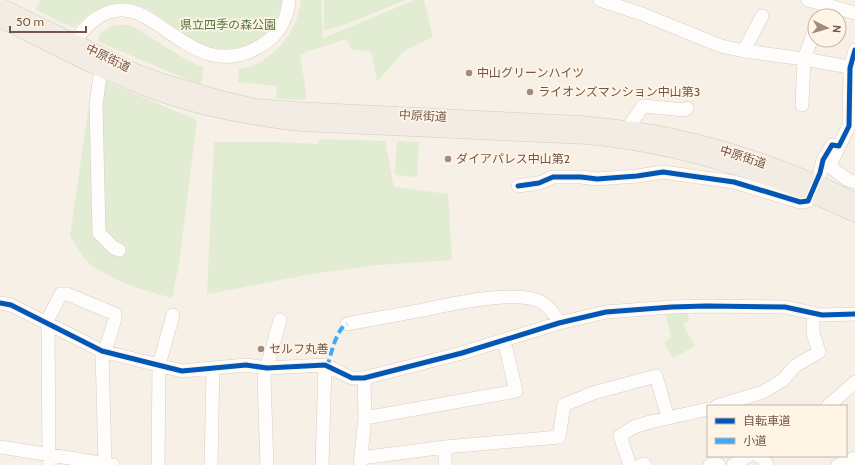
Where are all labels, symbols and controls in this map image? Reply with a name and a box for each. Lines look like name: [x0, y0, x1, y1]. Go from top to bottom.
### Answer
scale bar: [10, 8, 86, 34]
north arrow: [807, 8, 847, 48]
text: 50 m: [16, 14, 44, 29]
park label: 県立四季の森公園: [180, 17, 276, 32]
text: N: [830, 24, 844, 33]
street label: 中原街道: [83, 40, 133, 75]
place label: 中山グリーンハイツ: [477, 65, 584, 80]
marker: 中山グリーンハイツ: [464, 68, 474, 78]
place label: ライオンズマンション中山第3: [538, 84, 700, 99]
marker: ライオンズマンション中山第3: [525, 87, 535, 97]
street label: 中原街道: [399, 107, 447, 124]
street label: 中原街道: [718, 142, 768, 171]
place label: ダイアパレス中山第2: [456, 151, 570, 166]
marker: ダイアパレス中山第2: [443, 154, 453, 164]
place label: セルフ丸善: [269, 341, 329, 356]
marker: セルフ丸善: [256, 344, 266, 354]
legend: [707, 405, 847, 457]
text: 自転車道: [743, 413, 791, 428]
text: 小道: [743, 433, 767, 448]

